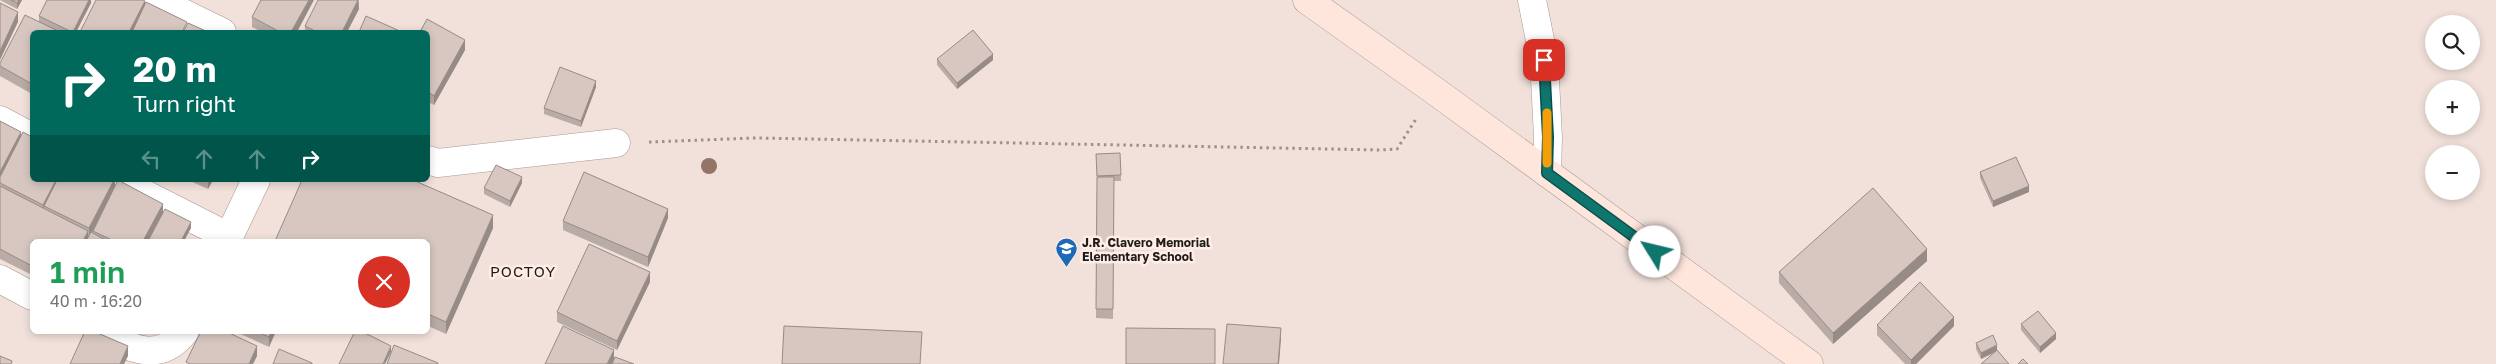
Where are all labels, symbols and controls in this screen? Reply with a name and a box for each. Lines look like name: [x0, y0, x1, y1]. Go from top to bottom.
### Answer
map controls: [2425, 15, 2480, 200]
button: search: [2425, 15, 2480, 70]
pin: [1523, 39, 1565, 81]
icon: arrive: [1530, 46, 1558, 74]
text: 20 m: [133, 48, 216, 90]
icon: right: [50, 50, 115, 115]
button: +: [2425, 80, 2480, 135]
text: Turn right: [133, 90, 236, 117]
icon: left: [137, 145, 165, 173]
icon: ahead: [190, 145, 218, 173]
icon: ahead: [243, 145, 271, 173]
icon: right: [296, 145, 324, 173]
button: −: [2425, 145, 2480, 200]
position arrow: [1628, 225, 1680, 277]
place label: J.R. Clavero Memorial Elementary School: [1082, 235, 1210, 264]
school or university icon: J.R. Clavero Memorial Elementary School: [1054, 237, 1078, 268]
text: 1 min: [50, 254, 125, 290]
button: close: [358, 256, 410, 308]
district label: POCTOY: [490, 262, 556, 280]
text: 40 m · 16:20: [50, 291, 142, 311]

